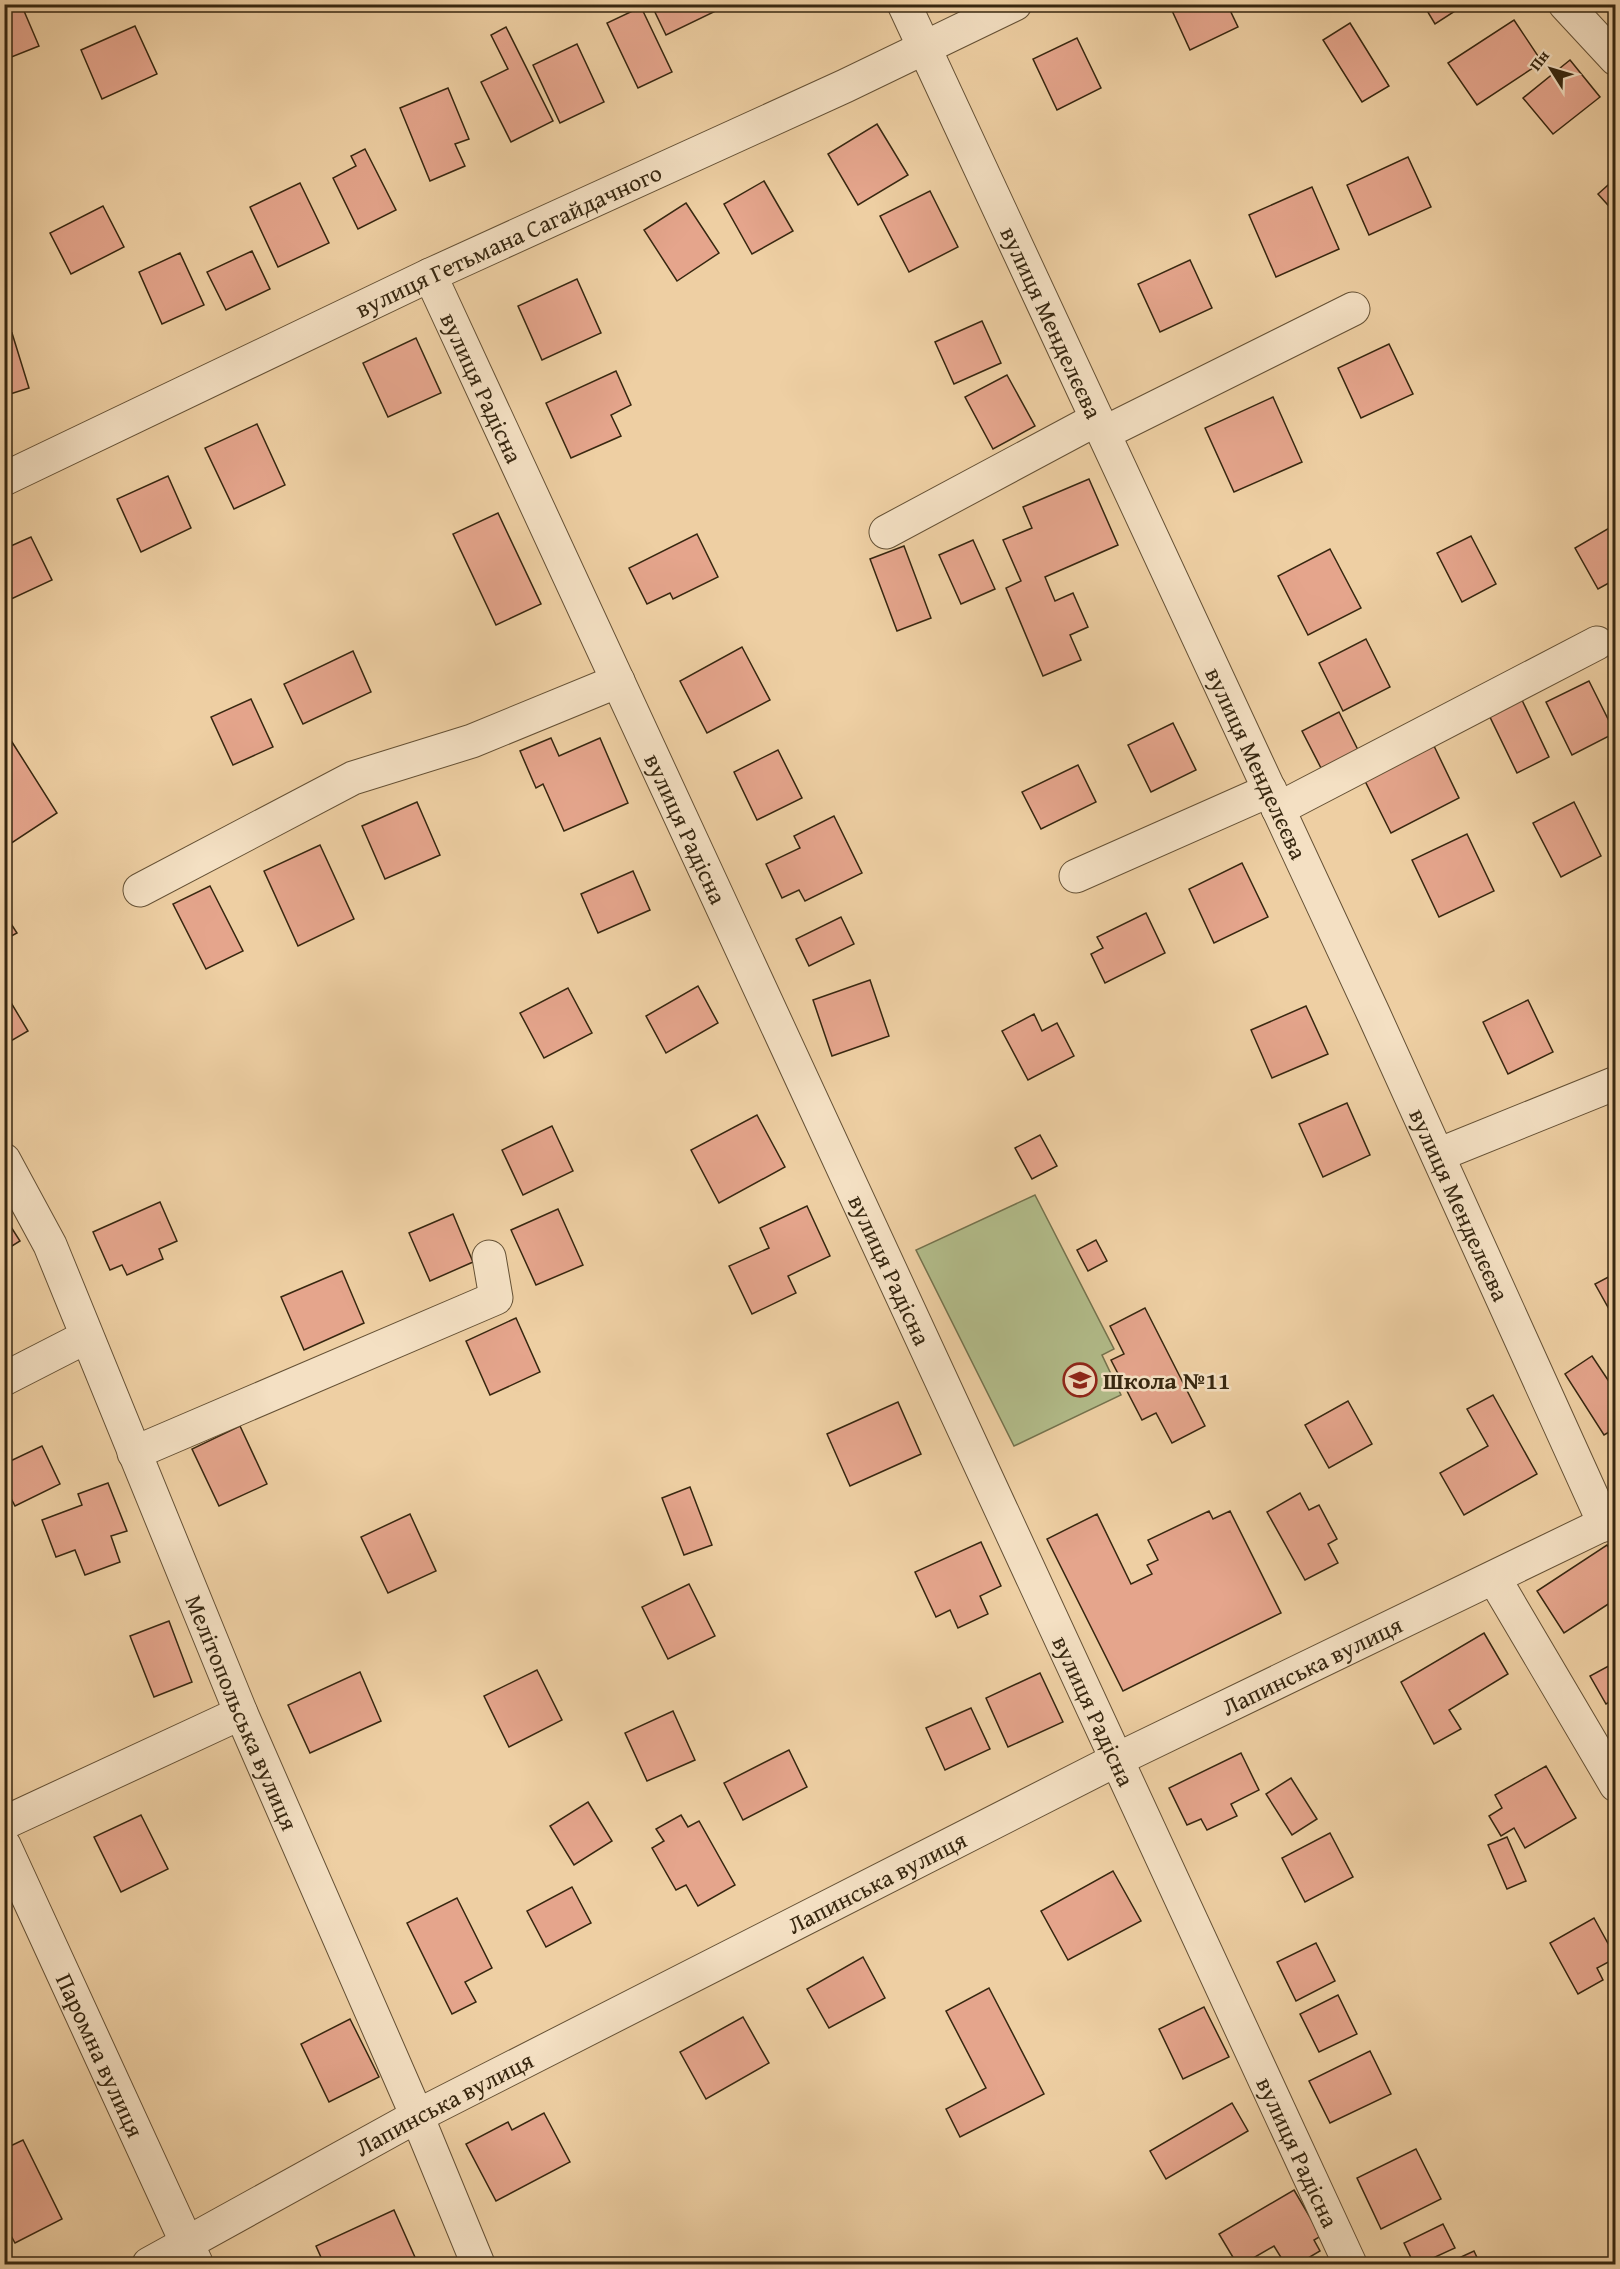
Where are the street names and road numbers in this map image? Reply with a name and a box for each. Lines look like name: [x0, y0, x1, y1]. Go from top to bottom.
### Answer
street label: вулиця Гетьмана Сагайдачного: [349, 154, 667, 326]
street label: вулиця Менделєєва: [992, 220, 1112, 425]
street label: вулиця Радісна: [432, 306, 532, 469]
street label: вулиця Менделєєва: [1197, 661, 1317, 865]
street label: вулиця Радісна: [636, 747, 736, 910]
street label: вулиця Менделєєва: [1401, 1102, 1519, 1307]
street label: вулиця Радісна: [840, 1189, 940, 1351]
street label: Мелітопольська вулиця: [177, 1589, 308, 1836]
street label: Лапинська вулиця: [1215, 1607, 1408, 1724]
street label: вулиця Радісна: [1044, 1630, 1144, 1793]
street label: Лапинська вулиця: [781, 1822, 972, 1942]
street label: Паромна вулиця: [48, 1967, 153, 2143]
street label: Лапинська вулиця: [348, 2042, 539, 2165]
street label: вулиця Радісна: [1248, 2071, 1348, 2234]

